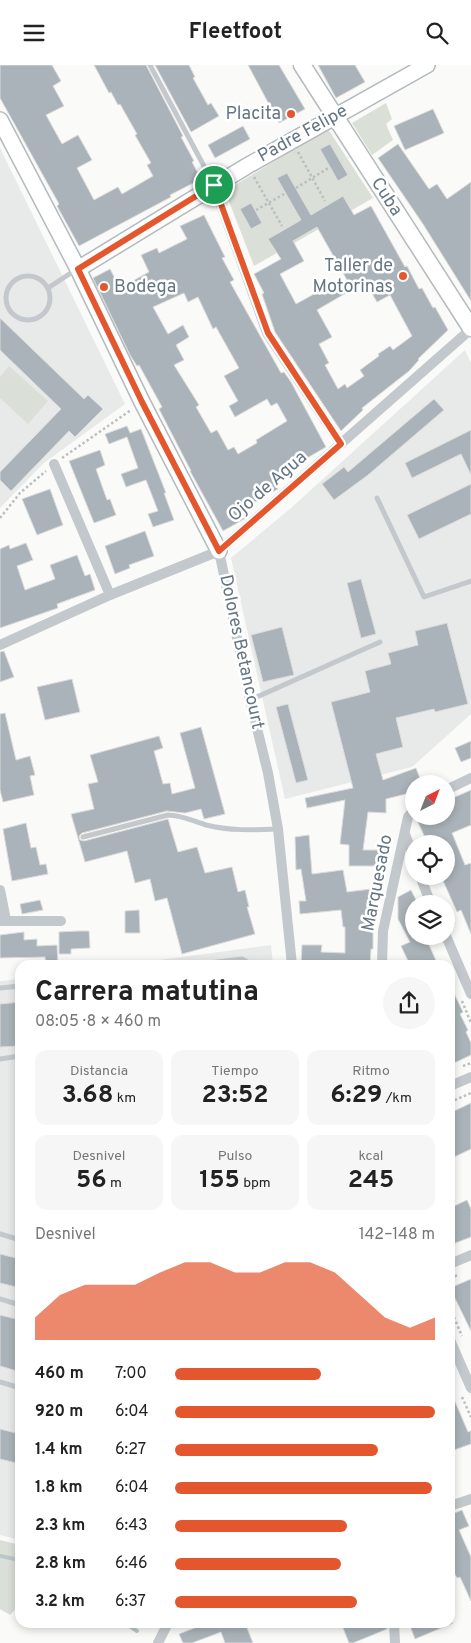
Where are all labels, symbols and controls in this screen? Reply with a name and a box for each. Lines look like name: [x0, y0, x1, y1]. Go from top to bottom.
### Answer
icon: menu: [20, 19, 48, 47]
text: Fleetfoot: [189, 19, 282, 46]
icon: search: [423, 19, 451, 47]
street label: Padre Felipe: [254, 100, 352, 168]
place label: Placita: [226, 103, 281, 126]
marker: Placita: [285, 108, 297, 120]
pin: [193, 164, 235, 206]
icon: arrive: [200, 171, 228, 199]
street label: Cuba: [365, 173, 407, 221]
place label: Taller de Motorinas: [312, 255, 393, 299]
marker: Taller de Motorinas: [397, 270, 409, 282]
place label: Bodega: [114, 276, 176, 299]
marker: Bodega: [98, 281, 110, 293]
street label: Ojo de Agua: [224, 446, 312, 528]
street label: Dolores Betancourt: [213, 573, 269, 731]
north arrow: [405, 775, 455, 825]
map controls: [405, 775, 455, 945]
street label: Marquesado: [357, 833, 399, 933]
button: locate: [405, 835, 455, 885]
button: layers: [405, 895, 455, 945]
text: Carrera matutina: [35, 975, 259, 1011]
button: share: [383, 977, 435, 1029]
text: 08:05 · 8 × 460 m: [35, 1012, 161, 1032]
text: Distancia: [70, 1063, 128, 1080]
text: Tiempo: [211, 1063, 259, 1080]
text: Ritmo: [352, 1063, 390, 1080]
text: 3.68: [62, 1080, 113, 1112]
text: 23:52: [202, 1080, 268, 1112]
text: 6:29: [330, 1080, 382, 1112]
text: km: [113, 1090, 136, 1107]
text: /km: [382, 1090, 412, 1107]
text: Desnivel: [72, 1148, 126, 1165]
text: Pulso: [218, 1148, 252, 1165]
text: kcal: [359, 1148, 383, 1165]
text: 56: [76, 1165, 107, 1197]
text: 155: [199, 1165, 240, 1197]
text: 245: [348, 1165, 394, 1197]
text: m: [107, 1175, 122, 1192]
text: bpm: [240, 1175, 271, 1192]
text: Desnivel: [35, 1225, 96, 1245]
text: 142–148 m: [359, 1225, 435, 1245]
text: 460 m: [35, 1364, 84, 1384]
text: 7:00: [115, 1364, 147, 1384]
text: 920 m: [35, 1402, 83, 1422]
text: 6:04: [115, 1402, 148, 1422]
text: 1.4 km: [35, 1440, 83, 1460]
text: 6:27: [115, 1440, 146, 1460]
text: 1.8 km: [35, 1478, 82, 1498]
text: 6:04: [115, 1478, 148, 1498]
text: 2.3 km: [35, 1516, 85, 1536]
text: 6:43: [115, 1516, 148, 1536]
text: 2.8 km: [35, 1554, 86, 1574]
text: 6:46: [115, 1554, 148, 1574]
text: 3.2 km: [35, 1592, 85, 1612]
text: 6:37: [115, 1592, 146, 1612]

